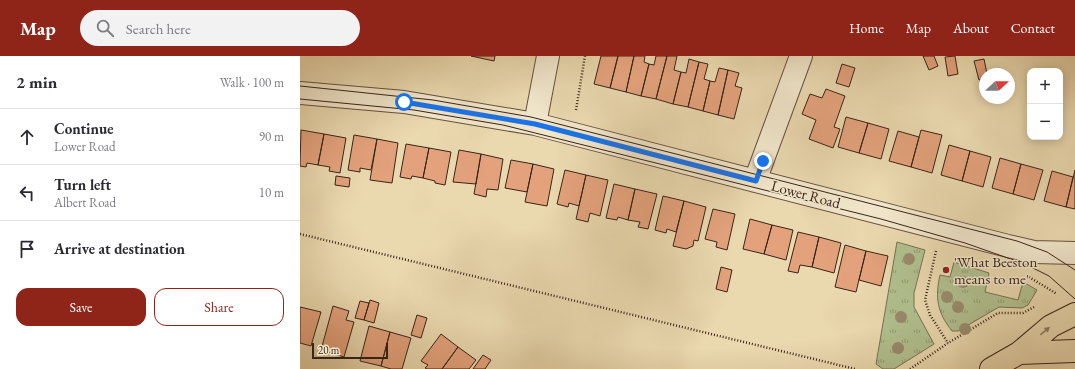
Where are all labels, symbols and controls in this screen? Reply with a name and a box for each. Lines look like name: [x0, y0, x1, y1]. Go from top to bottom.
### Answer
search box: [80, 10, 360, 46]
text: Map: [20, 16, 56, 41]
icon: search: [94, 17, 116, 39]
text: Search here: [126, 19, 191, 38]
text: Home: [849, 19, 884, 37]
text: Map: [906, 19, 931, 37]
text: About: [953, 19, 989, 37]
text: Contact: [1011, 19, 1055, 37]
north arrow: [979, 68, 1015, 104]
map controls: [1027, 68, 1063, 140]
button: +: [1027, 68, 1063, 104]
text: 2 min: [16, 71, 57, 93]
text: Walk · 100 m: [220, 74, 284, 91]
route start: [395, 93, 413, 111]
button: −: [1027, 104, 1063, 140]
text: Continue: [54, 119, 114, 138]
icon: ahead: [16, 126, 38, 148]
text: 90 m: [259, 128, 284, 145]
text: Lower Road: [54, 138, 116, 155]
route end: [754, 152, 772, 170]
text: Turn left: [54, 175, 111, 194]
street label: Lower Road: [769, 176, 843, 212]
icon: left: [16, 182, 38, 204]
text: 10 m: [259, 184, 284, 201]
text: Albert Road: [54, 194, 116, 211]
icon: arrive: [16, 238, 38, 260]
text: Arrive at destination: [54, 239, 185, 258]
place label: 'What Beeston means to me': [954, 252, 1037, 288]
marker: 'What Beeston means to me': [941, 265, 951, 275]
button: Save: [16, 288, 146, 326]
button: Share: [154, 288, 284, 326]
one-way arrow: [1040, 326, 1051, 335]
scale bar: [312, 341, 388, 360]
text: 20 m: [318, 343, 339, 357]

